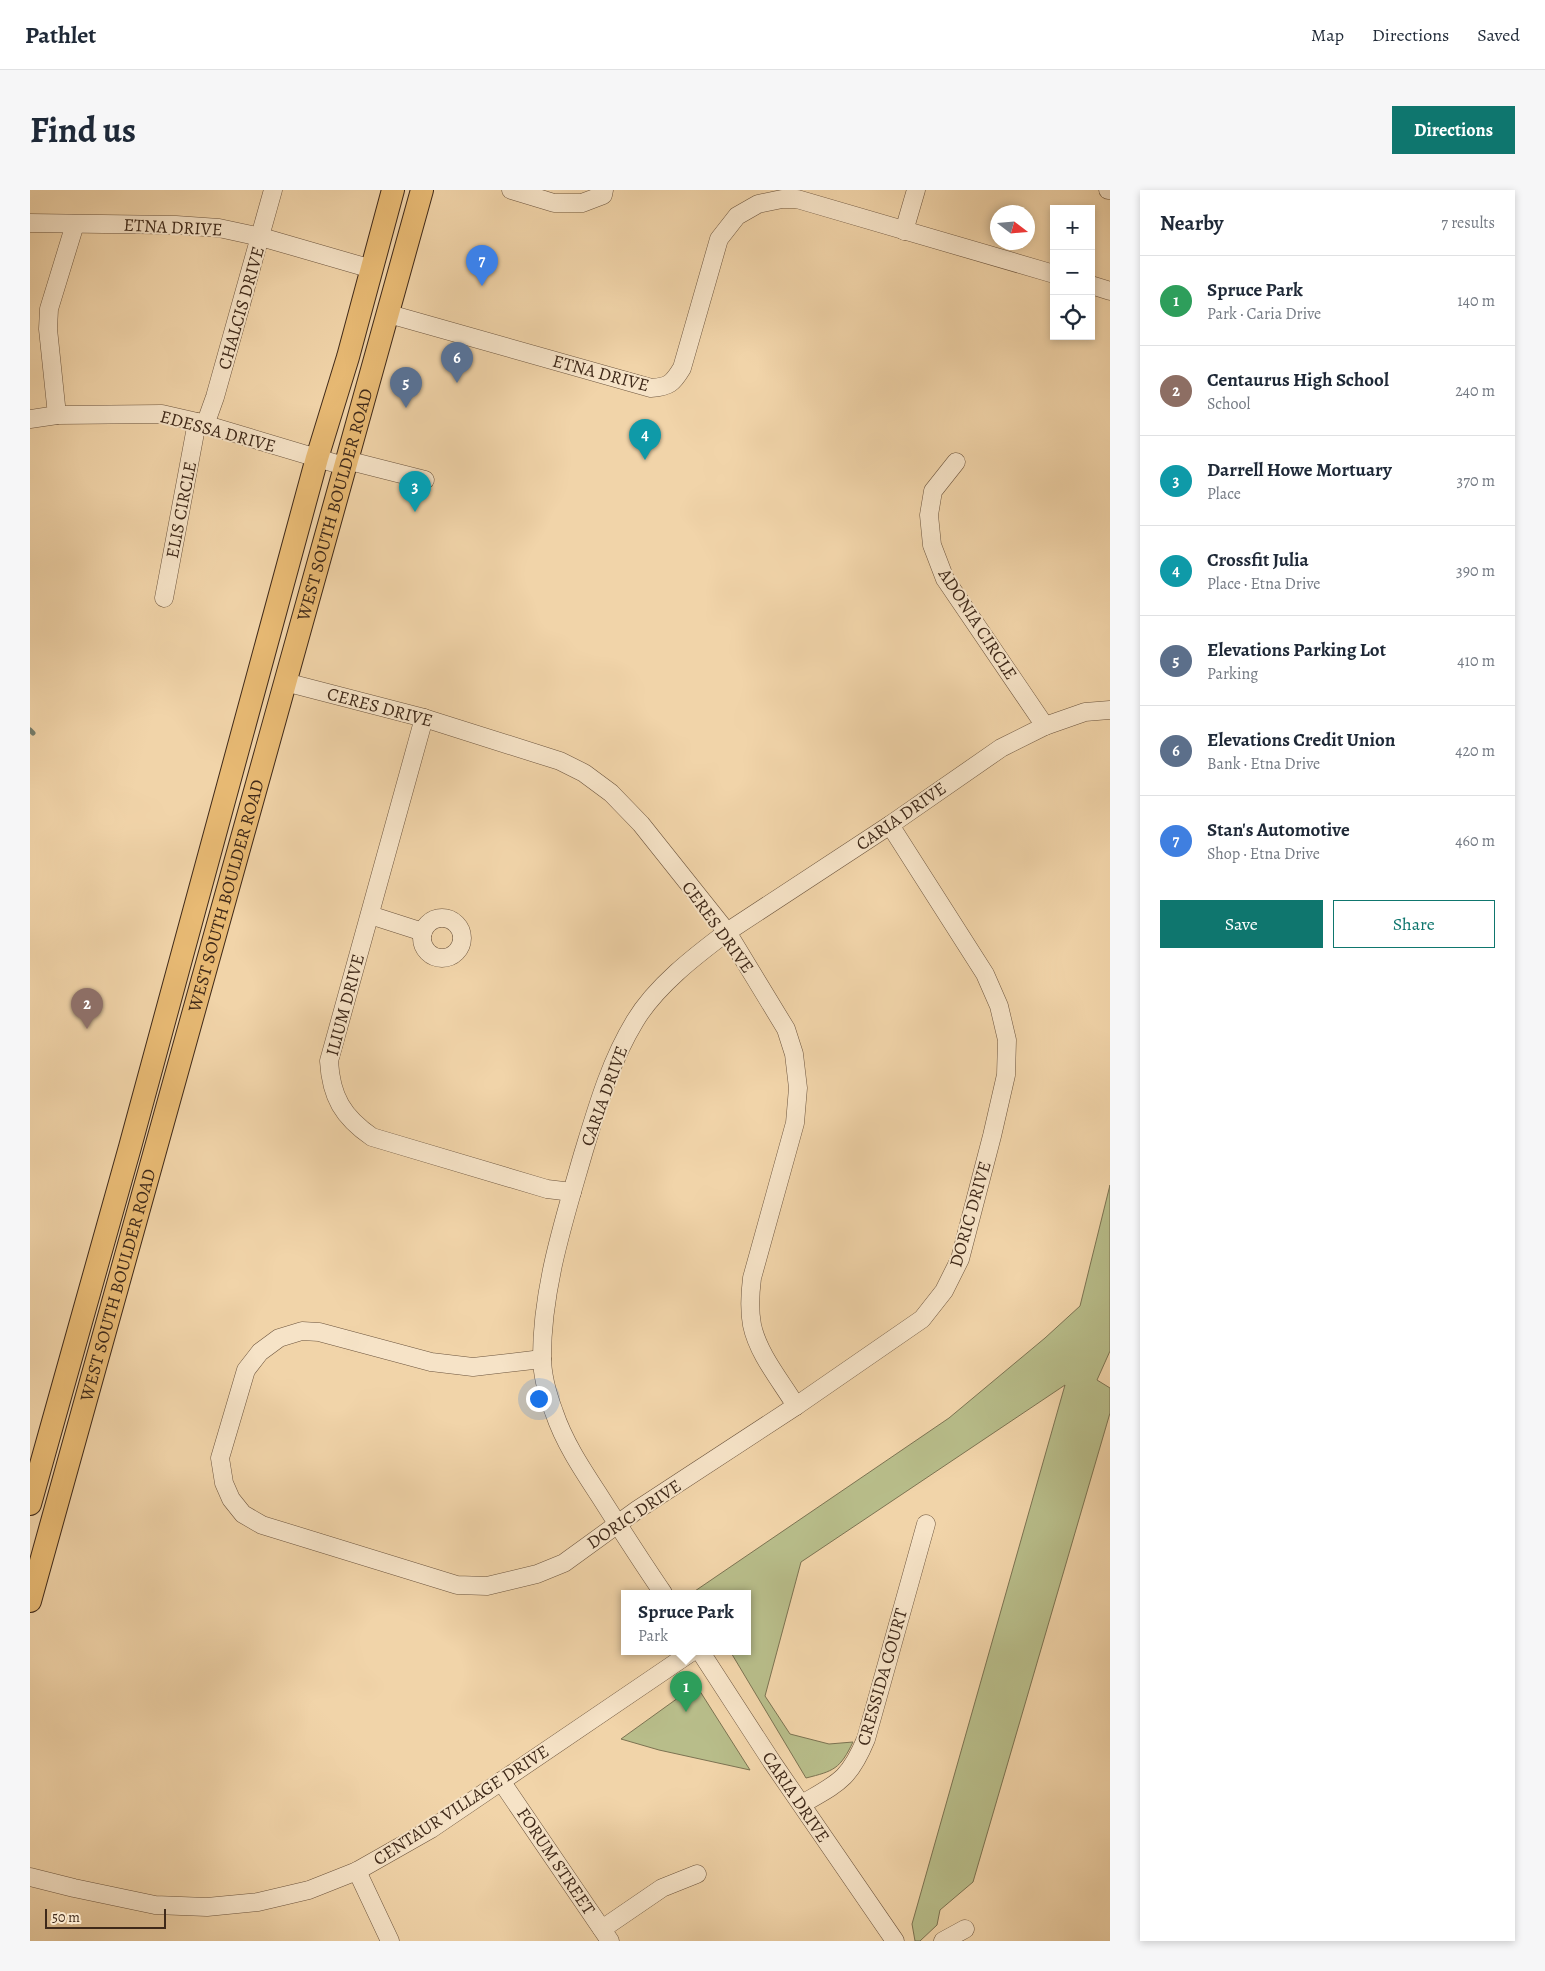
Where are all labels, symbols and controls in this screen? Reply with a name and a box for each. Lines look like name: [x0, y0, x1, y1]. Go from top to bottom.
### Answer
text: Pathlet: [25, 19, 96, 51]
text: Map: [1311, 23, 1344, 47]
text: Directions: [1372, 23, 1449, 47]
text: Saved: [1477, 23, 1520, 47]
text: Find us: [30, 106, 136, 154]
button: Directions: [1392, 106, 1515, 154]
north arrow: [990, 205, 1035, 250]
map controls: [1050, 205, 1095, 340]
button: +: [1050, 205, 1095, 250]
text: Nearby: [1160, 209, 1223, 237]
street label: ETNA DRIVE: [123, 212, 223, 242]
text: 7 results: [1441, 212, 1495, 234]
street label: CHALCIS DRIVE: [212, 244, 270, 372]
pin: 7: [466, 245, 498, 286]
button: −: [1050, 250, 1095, 295]
text: Spruce Park: [1207, 277, 1303, 303]
text: 1: [1173, 290, 1179, 312]
text: 140 m: [1457, 290, 1495, 312]
button: locate: [1050, 295, 1095, 340]
text: Park · Caria Drive: [1207, 303, 1321, 325]
pin: 6: [441, 342, 473, 383]
street label: ETNA DRIVE: [550, 349, 652, 397]
pin: 5: [390, 367, 422, 408]
text: Centaurus High School: [1207, 367, 1389, 393]
text: 2: [1172, 380, 1180, 402]
text: 240 m: [1455, 380, 1495, 402]
street label: WEST SOUTH BOULDER ROAD: [291, 386, 378, 624]
text: School: [1207, 393, 1250, 415]
street label: EDESSA DRIVE: [157, 404, 279, 458]
pin: 4: [629, 419, 661, 460]
text: Darrell Howe Mortuary: [1207, 457, 1392, 483]
street label: ELIS CIRCLE: [160, 459, 202, 561]
text: 3: [1173, 470, 1179, 492]
text: 370 m: [1457, 470, 1495, 492]
pin: 3: [399, 471, 431, 512]
text: Place: [1207, 483, 1241, 505]
text: Crossfit Julia: [1207, 547, 1309, 573]
text: 4: [1172, 560, 1180, 582]
text: 390 m: [1456, 560, 1495, 582]
street label: ADONIA CIRCLE: [932, 563, 1023, 684]
text: Place · Etna Drive: [1207, 573, 1320, 595]
text: Elevations Parking Lot: [1207, 637, 1386, 663]
text: 5: [1173, 650, 1179, 672]
text: 410 m: [1457, 650, 1495, 672]
text: Parking: [1207, 663, 1258, 685]
street label: CERES DRIVE: [325, 681, 435, 733]
text: Elevations Credit Union: [1207, 727, 1395, 753]
text: 6: [1172, 740, 1180, 762]
text: 420 m: [1455, 740, 1495, 762]
text: Bank · Etna Drive: [1207, 753, 1320, 775]
street label: CARIA DRIVE: [851, 776, 951, 856]
street label: WEST SOUTH BOULDER ROAD: [182, 777, 270, 1016]
text: Stan's Automotive: [1207, 817, 1350, 843]
text: 7: [1173, 830, 1179, 852]
text: 460 m: [1455, 830, 1495, 852]
text: Shop · Etna Drive: [1207, 843, 1320, 865]
street label: CERES DRIVE: [676, 876, 760, 978]
button: Save: [1160, 900, 1323, 948]
button: Share: [1333, 900, 1495, 948]
street label: ILIUM DRIVE: [320, 951, 370, 1059]
pin: 2: [71, 988, 103, 1029]
street label: CARIA DRIVE: [575, 1043, 633, 1149]
street label: DORIC DRIVE: [943, 1158, 997, 1270]
street label: WEST SOUTH BOULDER ROAD: [74, 1166, 161, 1405]
your location: [526, 1386, 552, 1412]
street label: DORIC DRIVE: [582, 1474, 686, 1554]
popup: [621, 1590, 751, 1655]
text: Spruce Park: [638, 1599, 734, 1625]
street label: CRESSIDA COURT: [851, 1605, 913, 1748]
text: Park: [638, 1625, 668, 1647]
pin: 1: [670, 1671, 702, 1712]
street label: CENTAUR VILLAGE DRIVE: [368, 1739, 554, 1871]
street label: CARIA DRIVE: [757, 1747, 835, 1847]
street label: FORUM STREET: [511, 1803, 601, 1920]
scale bar: [45, 1906, 166, 1929]
text: 50 m: [52, 1908, 80, 1927]

